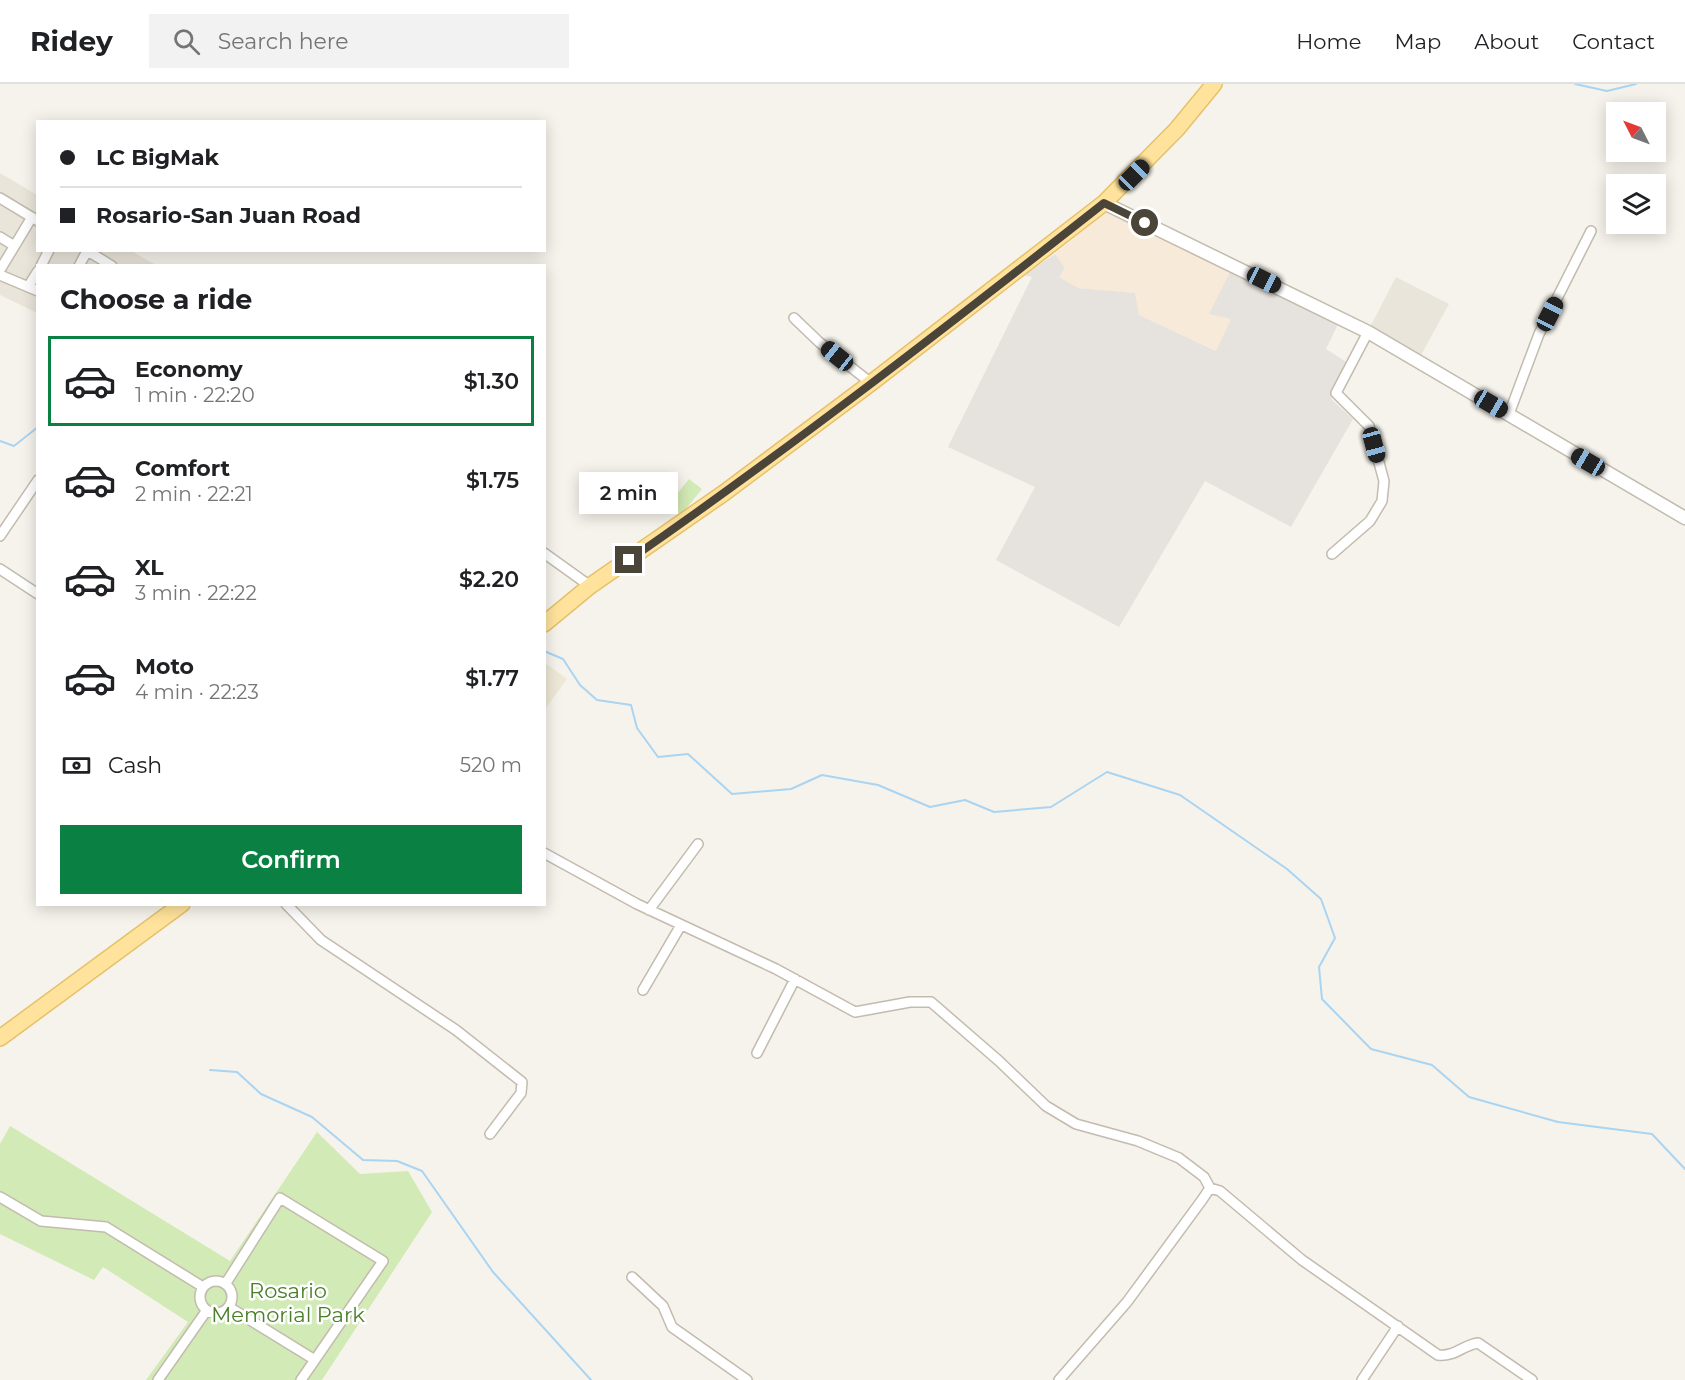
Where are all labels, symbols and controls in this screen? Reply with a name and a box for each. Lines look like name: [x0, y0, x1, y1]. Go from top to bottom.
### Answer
search box: [149, 14, 569, 68]
text: Ridey: [30, 24, 113, 58]
icon: search: [170, 25, 203, 58]
text: Search here: [218, 28, 349, 55]
text: Home: [1296, 29, 1361, 54]
text: Map: [1394, 29, 1441, 54]
text: About: [1474, 29, 1539, 54]
text: Contact: [1572, 29, 1655, 54]
north arrow: [1606, 102, 1666, 162]
map controls: [1606, 102, 1666, 234]
text: LC BigMak: [96, 144, 219, 171]
car: [1115, 156, 1153, 194]
button: layers: [1606, 174, 1666, 234]
text: Rosario-San Juan Road: [96, 202, 361, 229]
route start: [1131, 209, 1158, 236]
car: [1244, 264, 1284, 296]
text: Choose a ride: [60, 283, 252, 316]
car: [1534, 294, 1566, 334]
car: [817, 338, 857, 374]
icon: car: [63, 354, 117, 408]
text: Economy: [135, 356, 243, 383]
text: $1.30: [464, 368, 519, 395]
text: 1 min · 22:20: [135, 383, 255, 407]
car: [1471, 387, 1511, 421]
car: [1361, 425, 1387, 465]
car: [1568, 445, 1608, 479]
icon: car: [63, 453, 117, 507]
text: Comfort: [135, 455, 230, 482]
text: $1.75: [466, 467, 519, 494]
callout: 2 min: [580, 473, 678, 515]
text: 2 min: [600, 481, 657, 505]
text: 2 min · 22:21: [135, 482, 253, 506]
route end: [615, 546, 642, 573]
icon: car: [63, 552, 117, 606]
text: XL: [135, 554, 164, 581]
text: $2.20: [459, 566, 519, 593]
text: 3 min · 22:22: [135, 581, 257, 605]
icon: car: [63, 651, 117, 705]
text: Moto: [135, 653, 194, 680]
text: $1.77: [465, 665, 519, 692]
text: 4 min · 22:23: [135, 680, 259, 704]
icon: cash: [60, 749, 93, 782]
text: Cash: [108, 752, 162, 779]
text: 520 m: [460, 753, 522, 777]
button: Confirm: [60, 825, 522, 894]
park label: Rosario Memorial Park: [211, 1278, 365, 1327]

